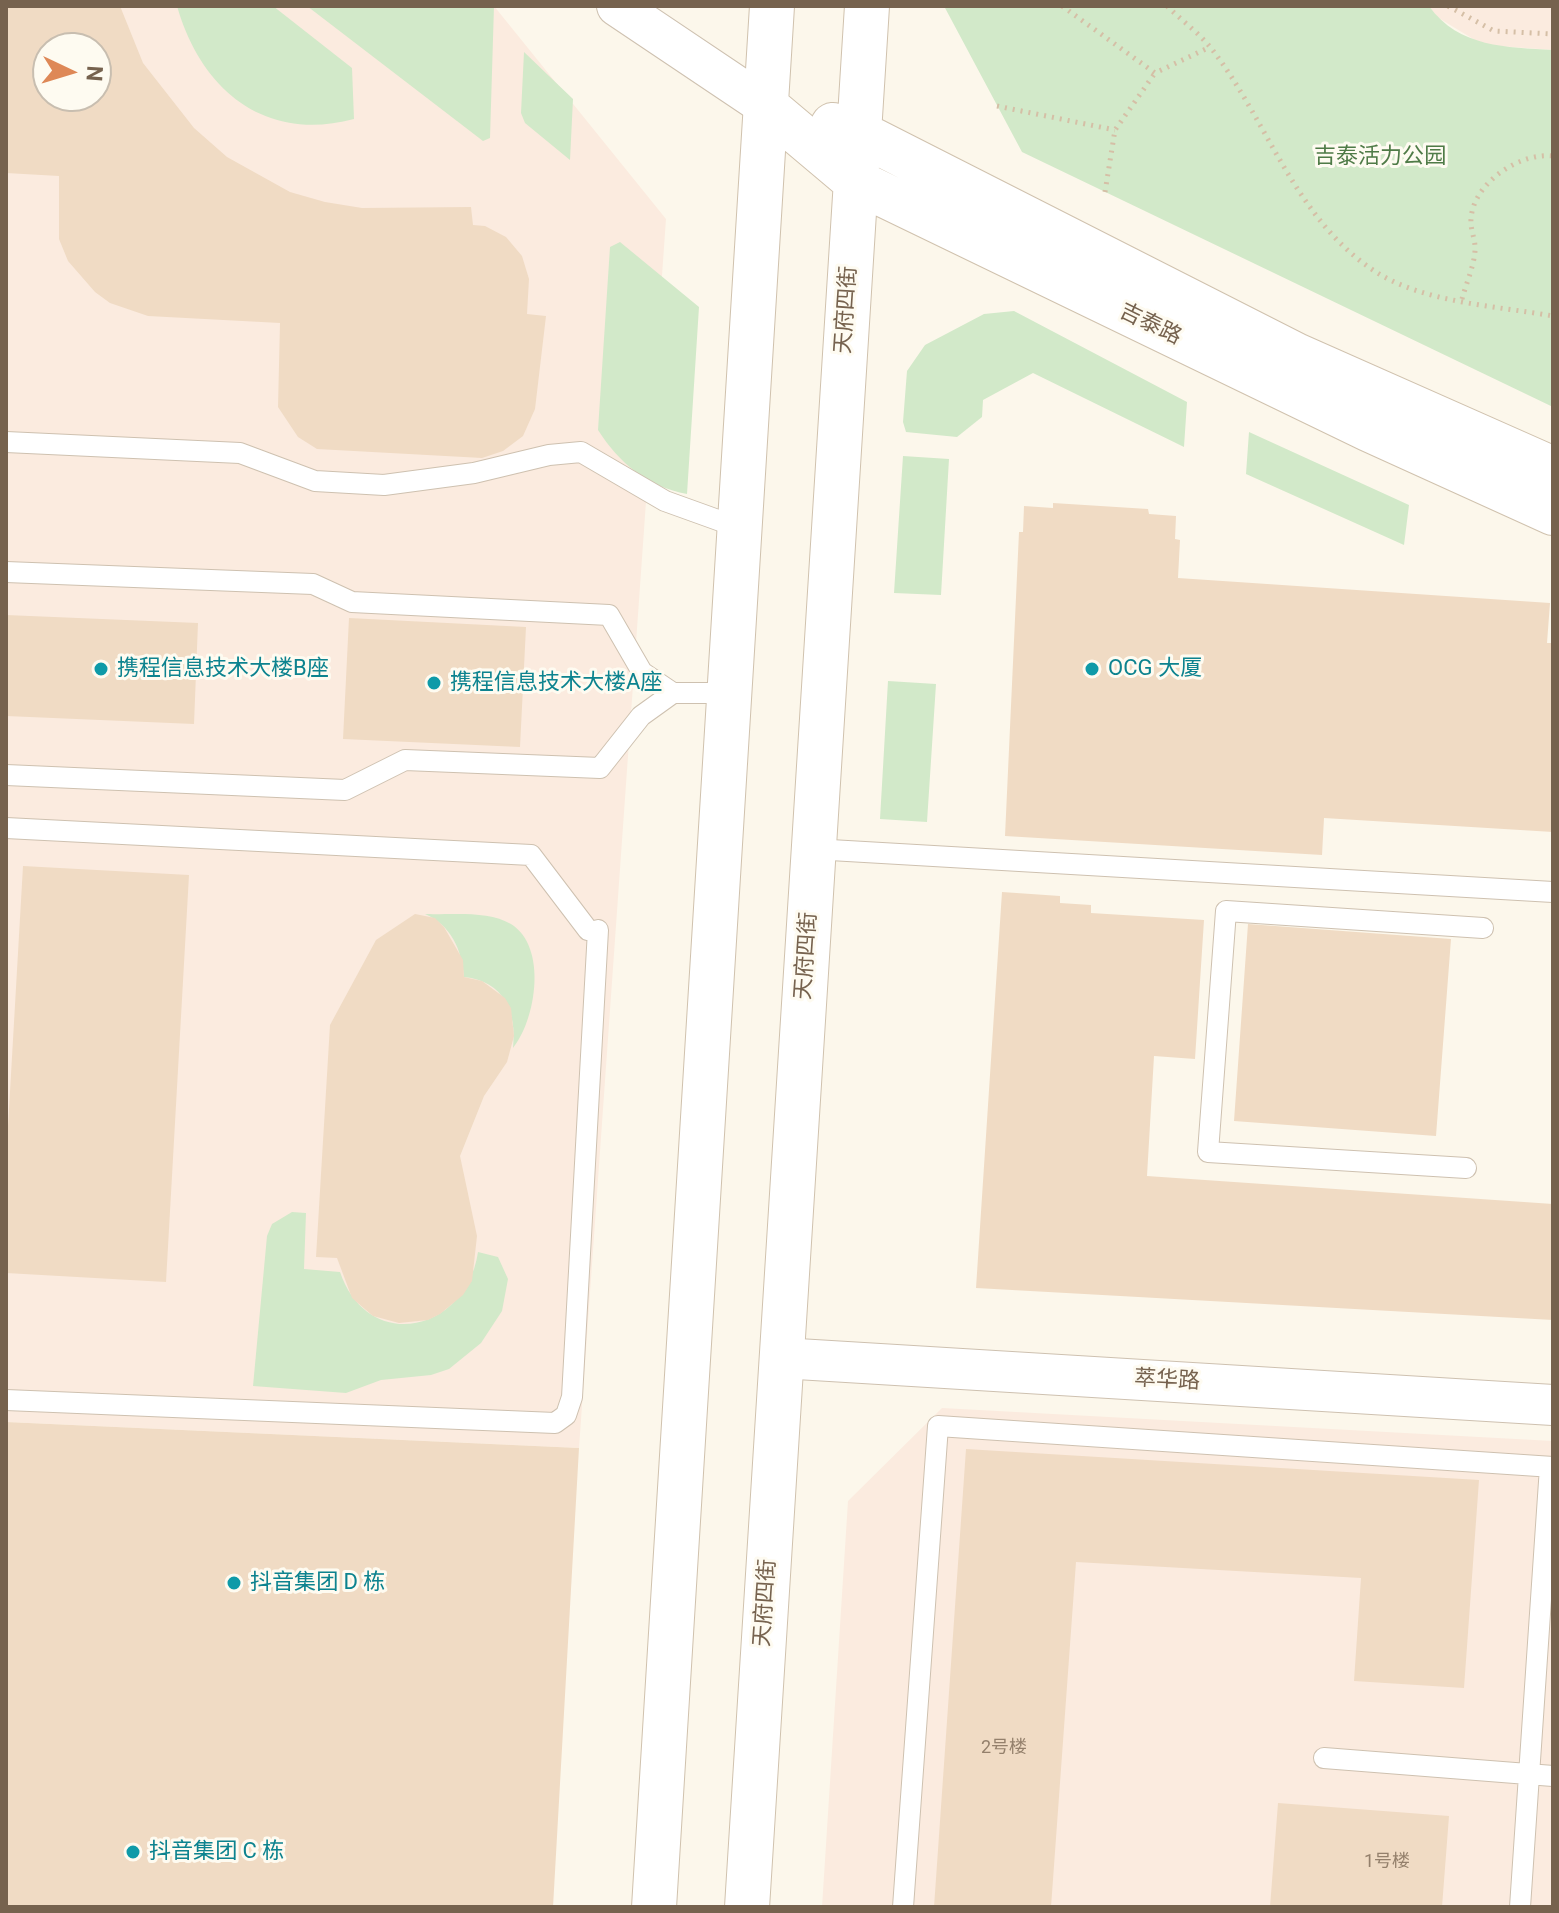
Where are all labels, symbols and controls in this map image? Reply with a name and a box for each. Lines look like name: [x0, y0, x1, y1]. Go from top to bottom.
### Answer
north arrow: [32, 32, 112, 112]
text: N: [81, 65, 107, 82]
park label: 吉泰活力公园: [1314, 144, 1446, 170]
street label: 天府四街: [831, 265, 863, 355]
street label: 吉泰路: [1115, 299, 1185, 351]
place label: 携程信息技术大楼B座: [117, 656, 329, 682]
place label: OCG 大厦: [1108, 656, 1202, 682]
marker: 携程信息技术大楼B座: [92, 660, 110, 678]
marker: OCG 大厦: [1083, 660, 1101, 678]
place label: 携程信息技术大楼A座: [450, 670, 662, 696]
marker: 携程信息技术大楼A座: [425, 674, 443, 692]
street label: 天府四街: [791, 911, 823, 1001]
street label: 萃华路: [1133, 1366, 1201, 1396]
street label: 天府四街: [750, 1558, 782, 1648]
place label: 抖音集团 D 栋: [250, 1570, 385, 1596]
marker: 抖音集团 D 栋: [225, 1574, 243, 1592]
house number: 2号楼: [981, 1737, 1027, 1759]
place label: 抖音集团 C 栋: [149, 1839, 284, 1865]
marker: 抖音集团 C 栋: [124, 1843, 142, 1861]
house number: 1号楼: [1364, 1851, 1410, 1873]

